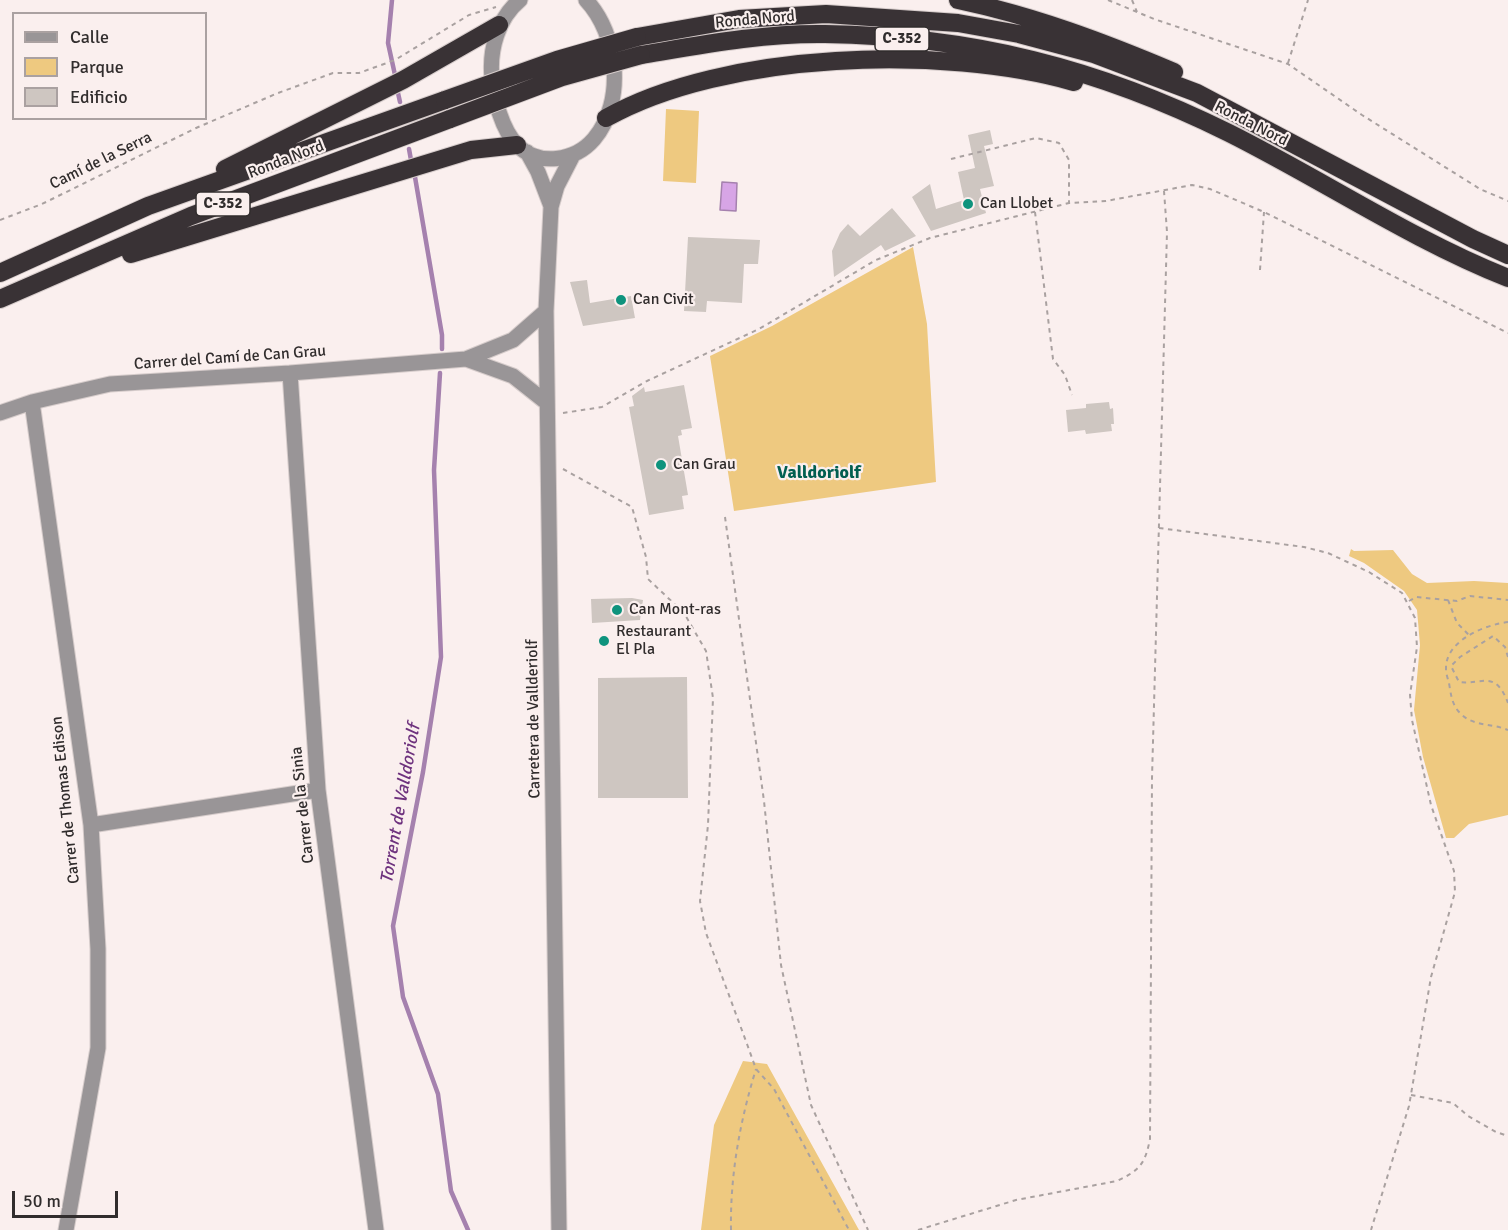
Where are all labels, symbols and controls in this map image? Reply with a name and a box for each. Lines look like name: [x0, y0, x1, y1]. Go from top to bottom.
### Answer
street label: Ronda Nord: [714, 7, 796, 33]
legend: [12, 12, 207, 120]
text: Calle: [70, 26, 109, 48]
road number: C-352: [875, 27, 929, 51]
text: Parque: [70, 56, 124, 78]
text: Edificio: [70, 86, 128, 108]
street label: Ronda Nord: [1211, 97, 1291, 151]
street label: Camí de la Serra: [47, 128, 155, 194]
street label: Ronda Nord: [245, 137, 327, 183]
road number: C-352: [196, 192, 250, 216]
place label: Can Llobet: [980, 194, 1053, 214]
marker: Can Llobet: [961, 197, 975, 211]
place label: Can Civit: [633, 290, 694, 310]
marker: Can Civit: [614, 293, 628, 307]
street label: Carrer del Camí de Can Grau: [133, 342, 327, 374]
place label: Can Grau: [673, 455, 736, 475]
marker: Can Grau: [654, 458, 668, 472]
district label: Valldoriolf: [777, 462, 861, 484]
place label: Can Mont-ras: [629, 600, 721, 620]
marker: Can Mont-ras: [610, 603, 624, 617]
place label: Restaurant El Pla: [616, 622, 691, 660]
marker: Restaurant El Pla: [597, 634, 611, 648]
street label: Carretera de Vallderiolf: [523, 639, 545, 799]
street label: Carrer de Thomas Edison: [48, 715, 84, 885]
water label: Torrent de Valldoriolf: [376, 723, 426, 885]
street label: Carrer de la Sinia: [287, 746, 319, 864]
scale bar: [15, 1179, 122, 1217]
text: 50 m: [23, 1190, 61, 1212]

